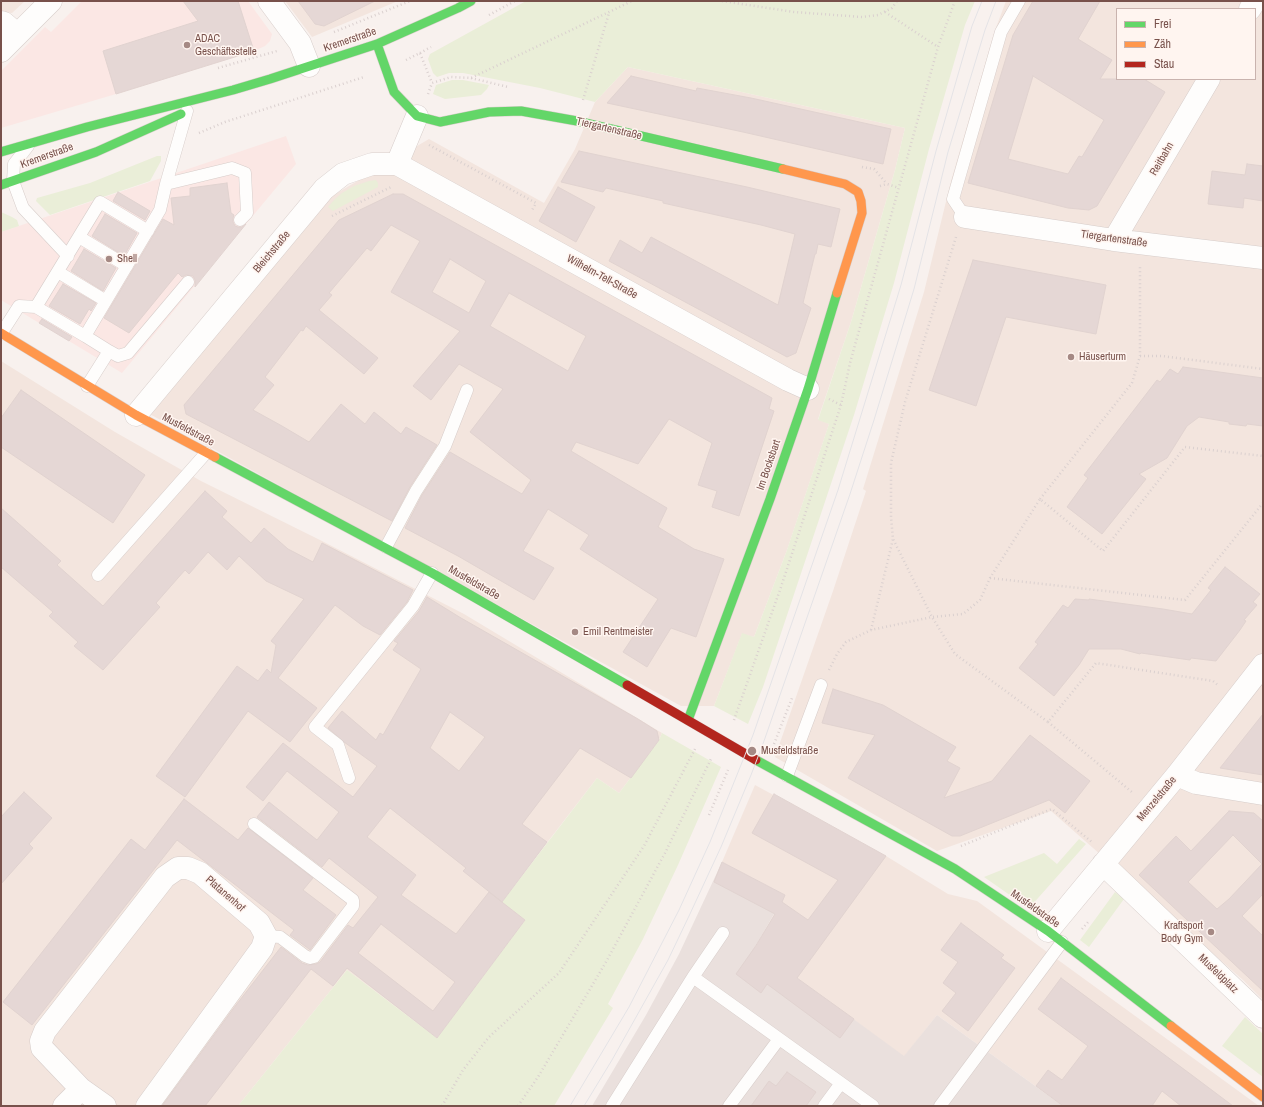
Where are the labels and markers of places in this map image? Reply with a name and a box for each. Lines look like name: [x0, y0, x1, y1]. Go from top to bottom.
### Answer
place label: ADAC Geschäftsstelle: [195, 32, 257, 58]
marker: ADAC Geschäftsstelle: [182, 40, 192, 50]
place label: Shell: [117, 252, 137, 266]
marker: Shell: [104, 254, 114, 264]
place label: Häuserturm: [1079, 350, 1126, 364]
marker: Häuserturm: [1066, 352, 1076, 362]
place label: Emil Rentmeister: [583, 625, 653, 639]
marker: Emil Rentmeister: [570, 627, 580, 637]
place label: Musfeldstraße: [761, 744, 818, 758]
marker: Musfeldstraße: [746, 745, 758, 757]
place label: Kraftsport Body Gym: [1161, 919, 1203, 945]
marker: Kraftsport Body Gym: [1206, 927, 1216, 937]

